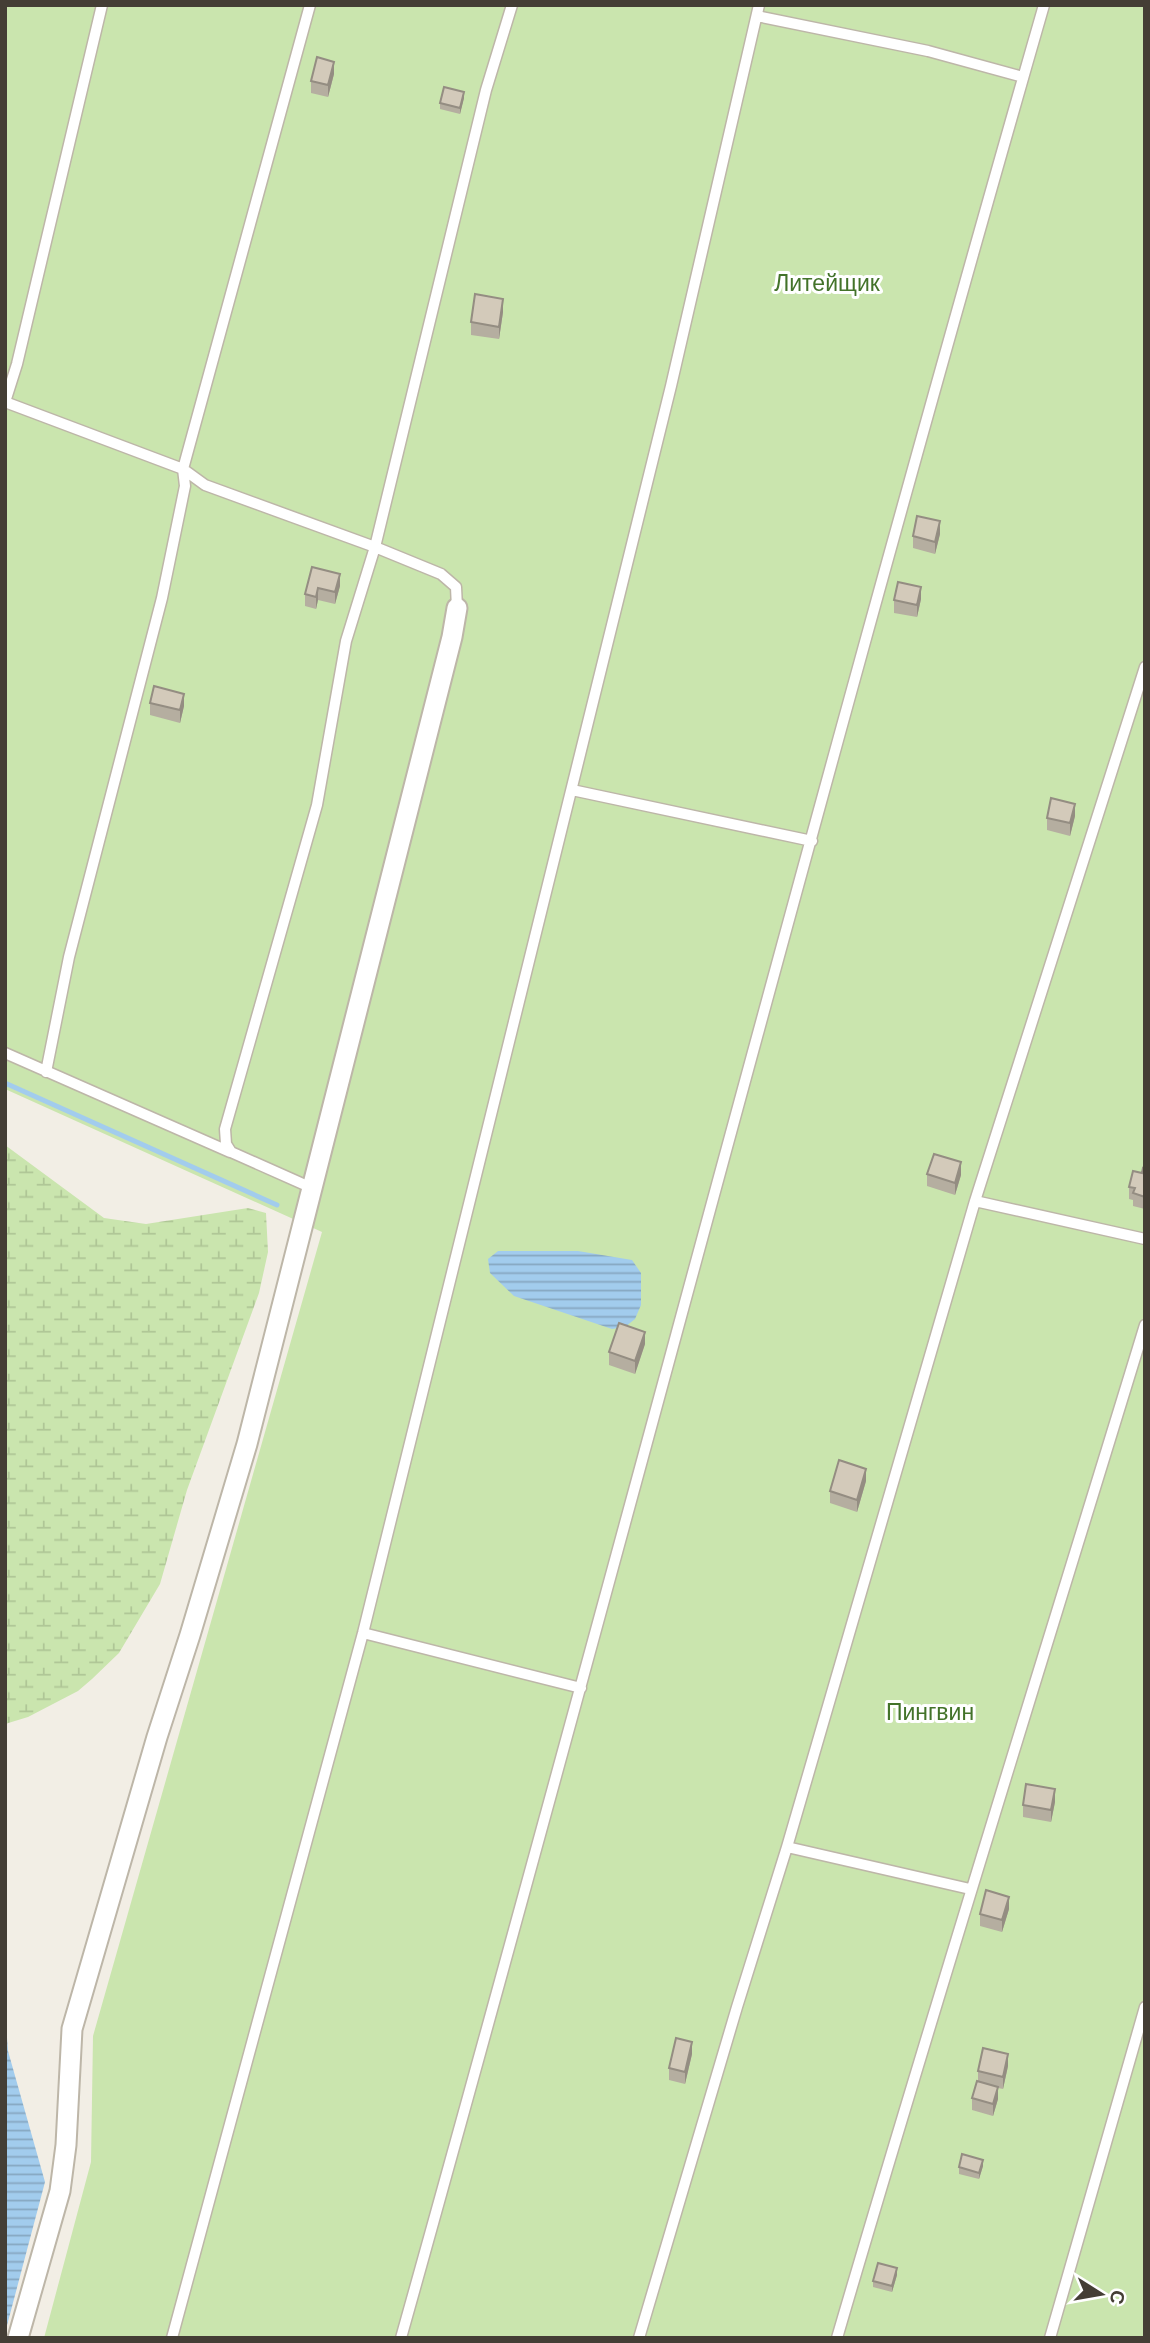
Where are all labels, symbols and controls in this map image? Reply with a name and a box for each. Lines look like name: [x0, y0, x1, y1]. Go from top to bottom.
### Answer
park label: Литейщик: [774, 270, 881, 296]
park label: Пингвин: [886, 1699, 974, 1725]
north arrow: [1066, 2259, 1136, 2329]
text: С: [1106, 2288, 1129, 2306]

